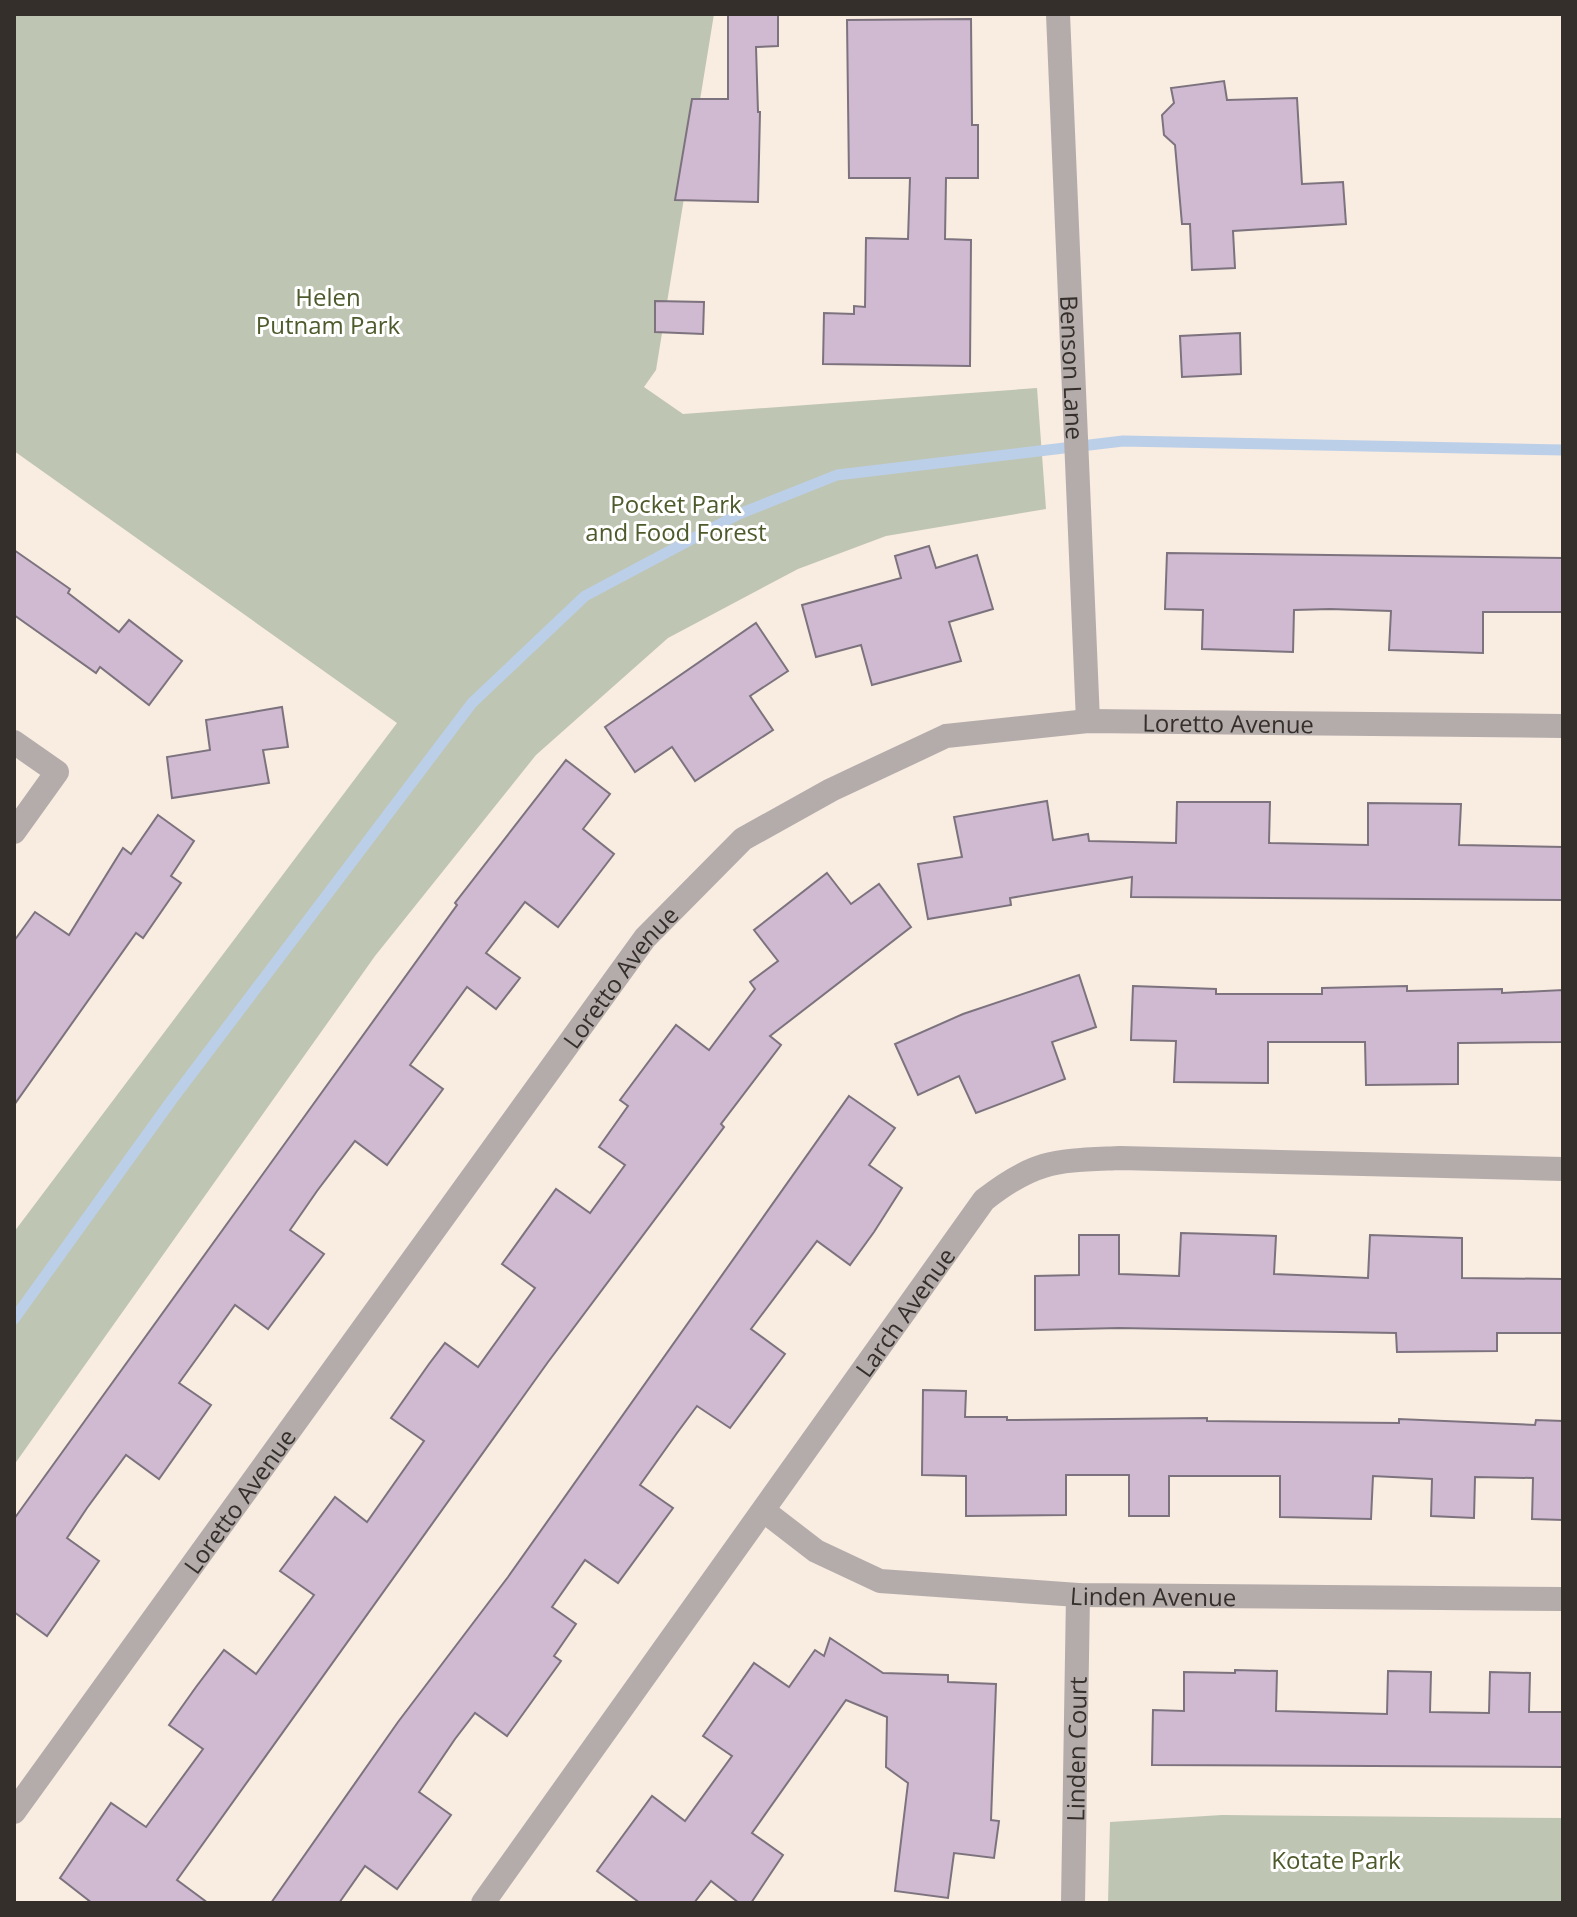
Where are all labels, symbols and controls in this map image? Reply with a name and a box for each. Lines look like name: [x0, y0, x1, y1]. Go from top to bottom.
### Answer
park label: Helen Putnam Park: [256, 280, 401, 341]
street label: Benson Lane: [1053, 295, 1093, 441]
park label: Pocket Park and Food Forest: [585, 487, 767, 548]
street label: Loretto Avenue: [1142, 705, 1314, 740]
street label: Loretto Avenue: [554, 898, 685, 1055]
street label: Larch Avenue: [847, 1240, 962, 1383]
street label: Loretto Avenue: [175, 1421, 302, 1580]
street label: Linden Avenue: [1069, 1578, 1236, 1613]
street label: Linden Court: [1058, 1676, 1093, 1822]
park label: Kotate Park: [1271, 1843, 1401, 1876]

